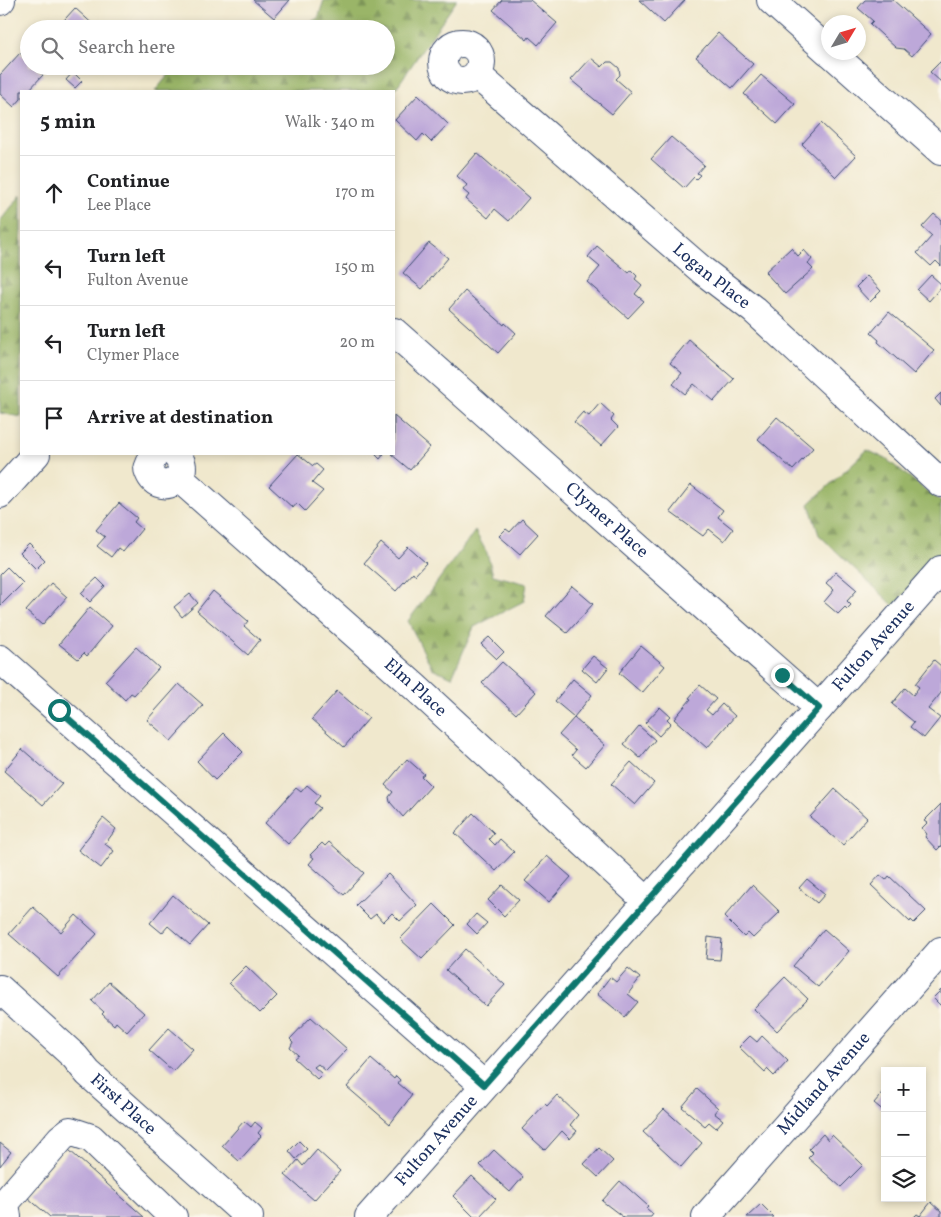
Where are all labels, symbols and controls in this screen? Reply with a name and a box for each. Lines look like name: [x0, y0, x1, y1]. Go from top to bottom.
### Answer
north arrow: [821, 15, 866, 60]
search box: [20, 20, 395, 75]
icon: search: [38, 34, 66, 62]
text: Search here: [78, 35, 175, 61]
text: 5 min: [40, 108, 96, 137]
text: Walk · 340 m: [285, 112, 375, 134]
text: Continue: [87, 169, 170, 195]
icon: ahead: [40, 179, 68, 207]
text: 170 m: [335, 182, 375, 204]
text: Lee Place: [87, 195, 151, 217]
street label: Logan Place: [667, 237, 756, 315]
text: Turn left: [87, 244, 166, 270]
icon: left: [40, 254, 68, 282]
text: 150 m: [334, 257, 375, 279]
text: Fulton Avenue: [87, 270, 188, 292]
text: Turn left: [87, 319, 166, 345]
icon: left: [40, 329, 68, 357]
text: 20 m: [340, 332, 375, 354]
text: Clymer Place: [87, 345, 179, 367]
icon: arrive: [40, 404, 68, 432]
text: Arrive at destination: [87, 405, 273, 431]
street label: Clymer Place: [559, 476, 654, 564]
street label: Fulton Avenue: [827, 595, 921, 697]
street label: Elm Place: [378, 653, 452, 723]
route end: [771, 664, 794, 687]
route start: [48, 699, 71, 722]
street label: Midland Avenue: [771, 1027, 876, 1141]
map controls: [881, 1067, 926, 1202]
button: +: [881, 1067, 926, 1112]
street label: First Place: [84, 1068, 162, 1141]
street label: Fulton Avenue: [389, 1090, 484, 1192]
button: −: [881, 1112, 926, 1157]
button: layers: [881, 1157, 926, 1202]

